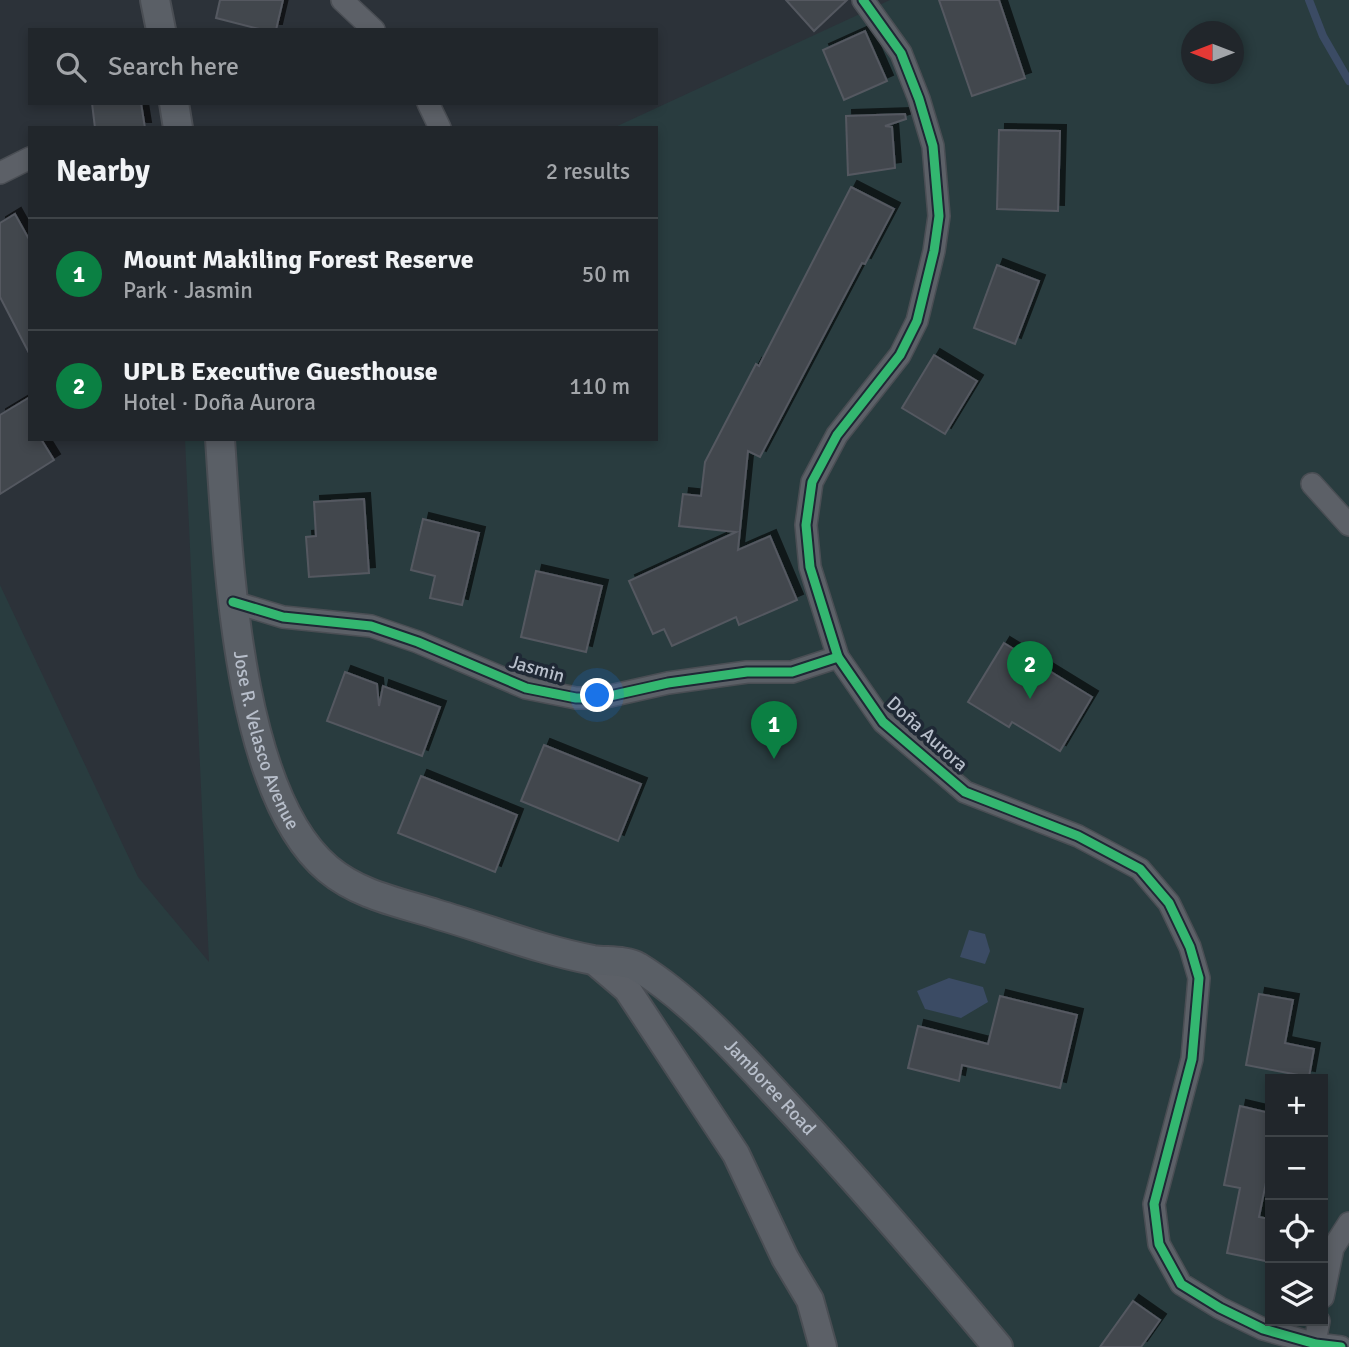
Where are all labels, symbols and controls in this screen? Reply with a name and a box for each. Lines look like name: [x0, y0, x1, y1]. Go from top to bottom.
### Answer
north arrow: [1181, 21, 1244, 84]
search box: [28, 28, 658, 105]
icon: search: [52, 48, 90, 86]
text: Search here: [108, 51, 239, 83]
text: Nearby: [56, 153, 150, 190]
text: 2 results: [546, 157, 630, 186]
text: Mount Makiling Forest Reserve: [123, 244, 474, 276]
text: 1: [73, 260, 85, 289]
text: 50 m: [582, 260, 630, 289]
text: Park · Jasmin: [123, 276, 253, 305]
text: UPLB Executive Guesthouse: [123, 356, 438, 388]
text: 2: [73, 372, 85, 401]
text: 110 m: [569, 372, 630, 401]
text: Hotel · Doña Aurora: [123, 388, 316, 417]
pin: 2: [1007, 641, 1053, 699]
street label: Jose R. Velasco Avenue: [228, 649, 305, 834]
street label: Jasmin: [506, 650, 568, 688]
your location: [580, 678, 614, 712]
street label: Doña Aurora: [881, 691, 973, 777]
pin: 1: [751, 701, 797, 759]
street label: Jamboree Road: [719, 1034, 821, 1140]
map controls: [1265, 1074, 1328, 1326]
button: +: [1265, 1074, 1328, 1137]
button: −: [1265, 1137, 1328, 1200]
button: locate: [1265, 1200, 1328, 1263]
button: layers: [1265, 1263, 1328, 1326]

